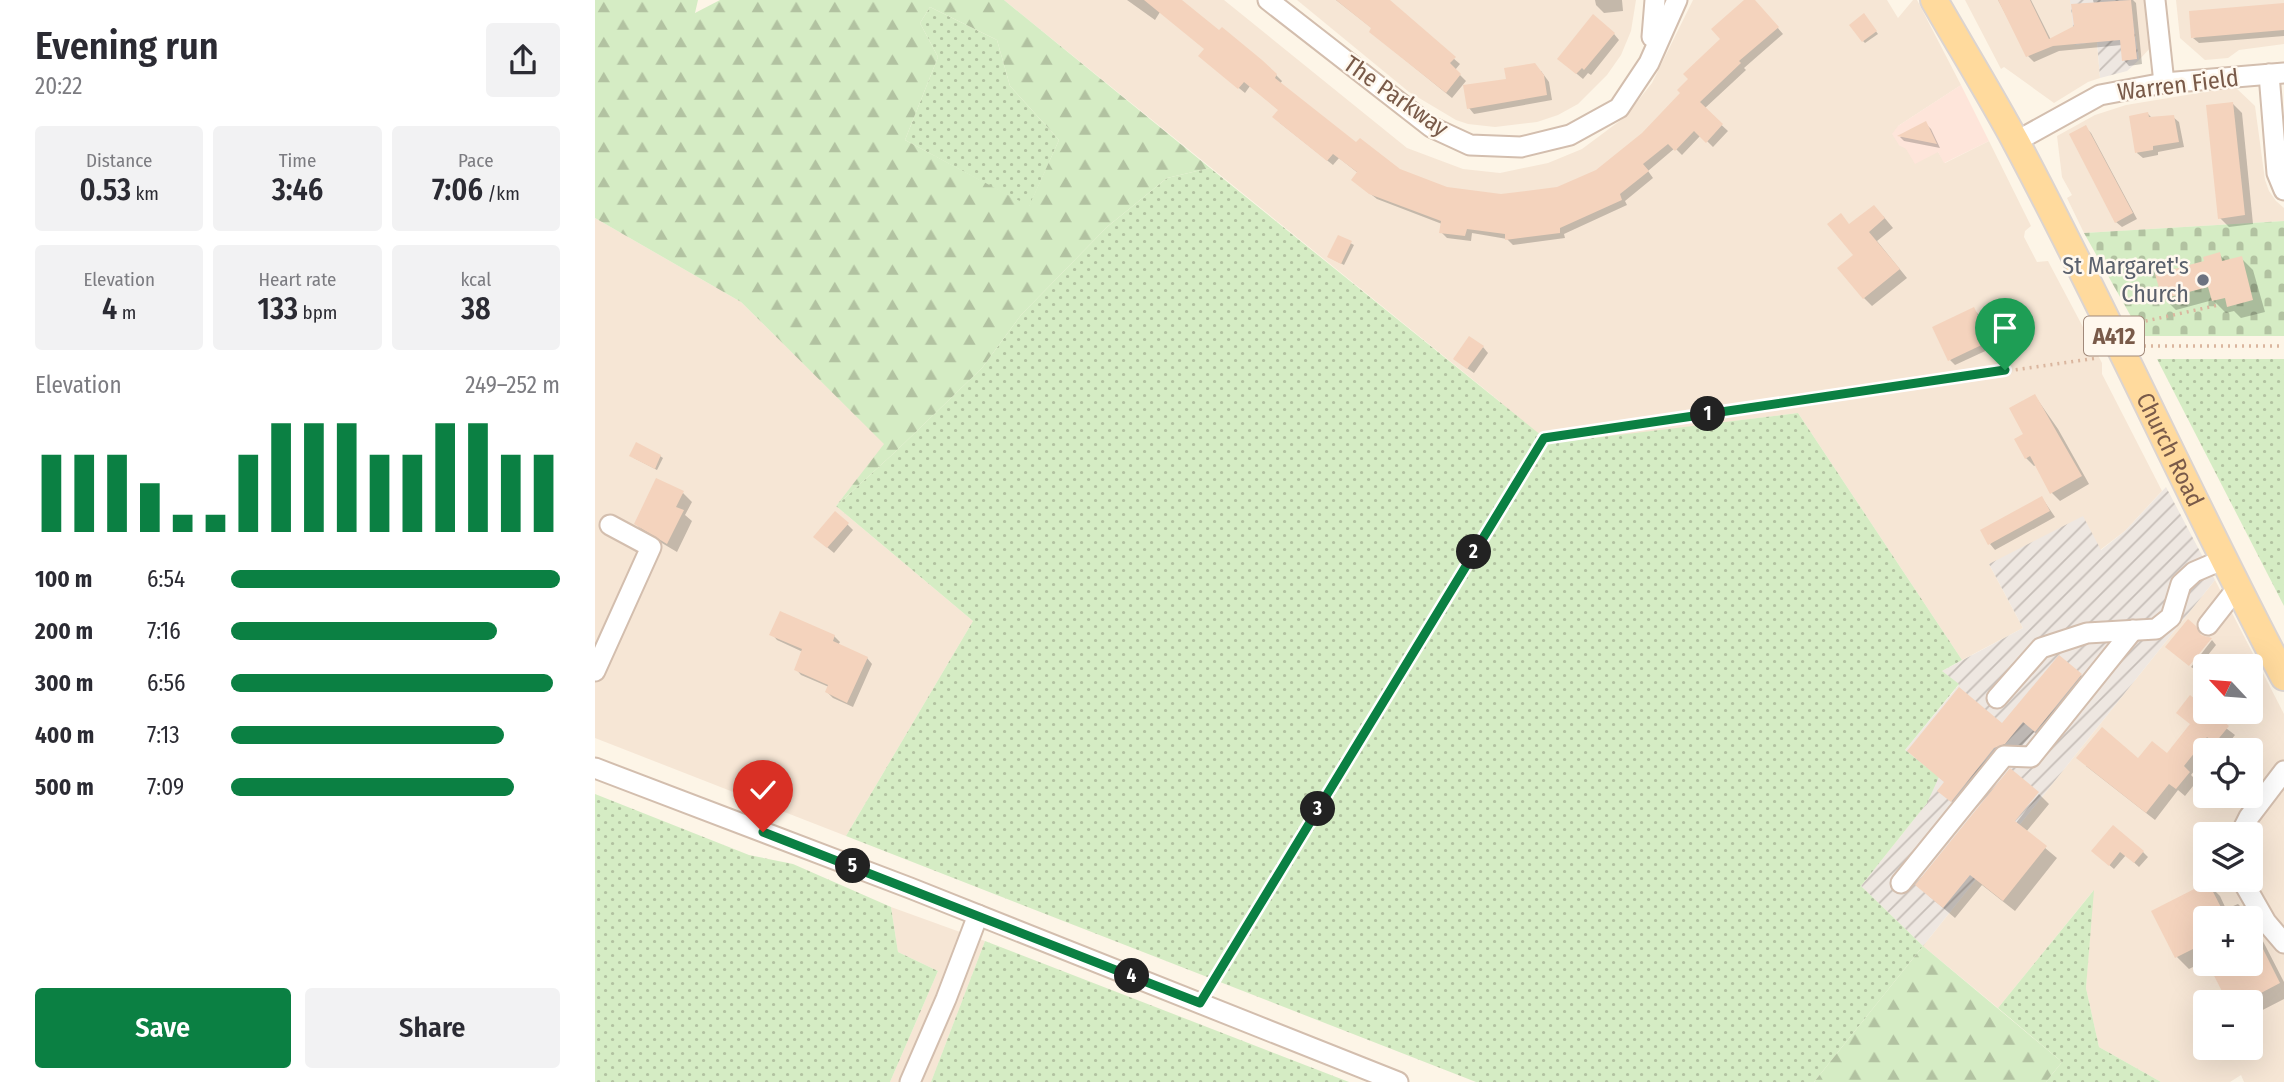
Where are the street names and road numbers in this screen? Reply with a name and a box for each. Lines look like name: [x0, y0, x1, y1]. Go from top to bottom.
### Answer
street label: The Parkway: [1338, 50, 1454, 142]
street label: Warren Field: [2116, 64, 2240, 106]
road number: A412: [2084, 316, 2144, 356]
street label: Church Road: [2130, 388, 2210, 511]

